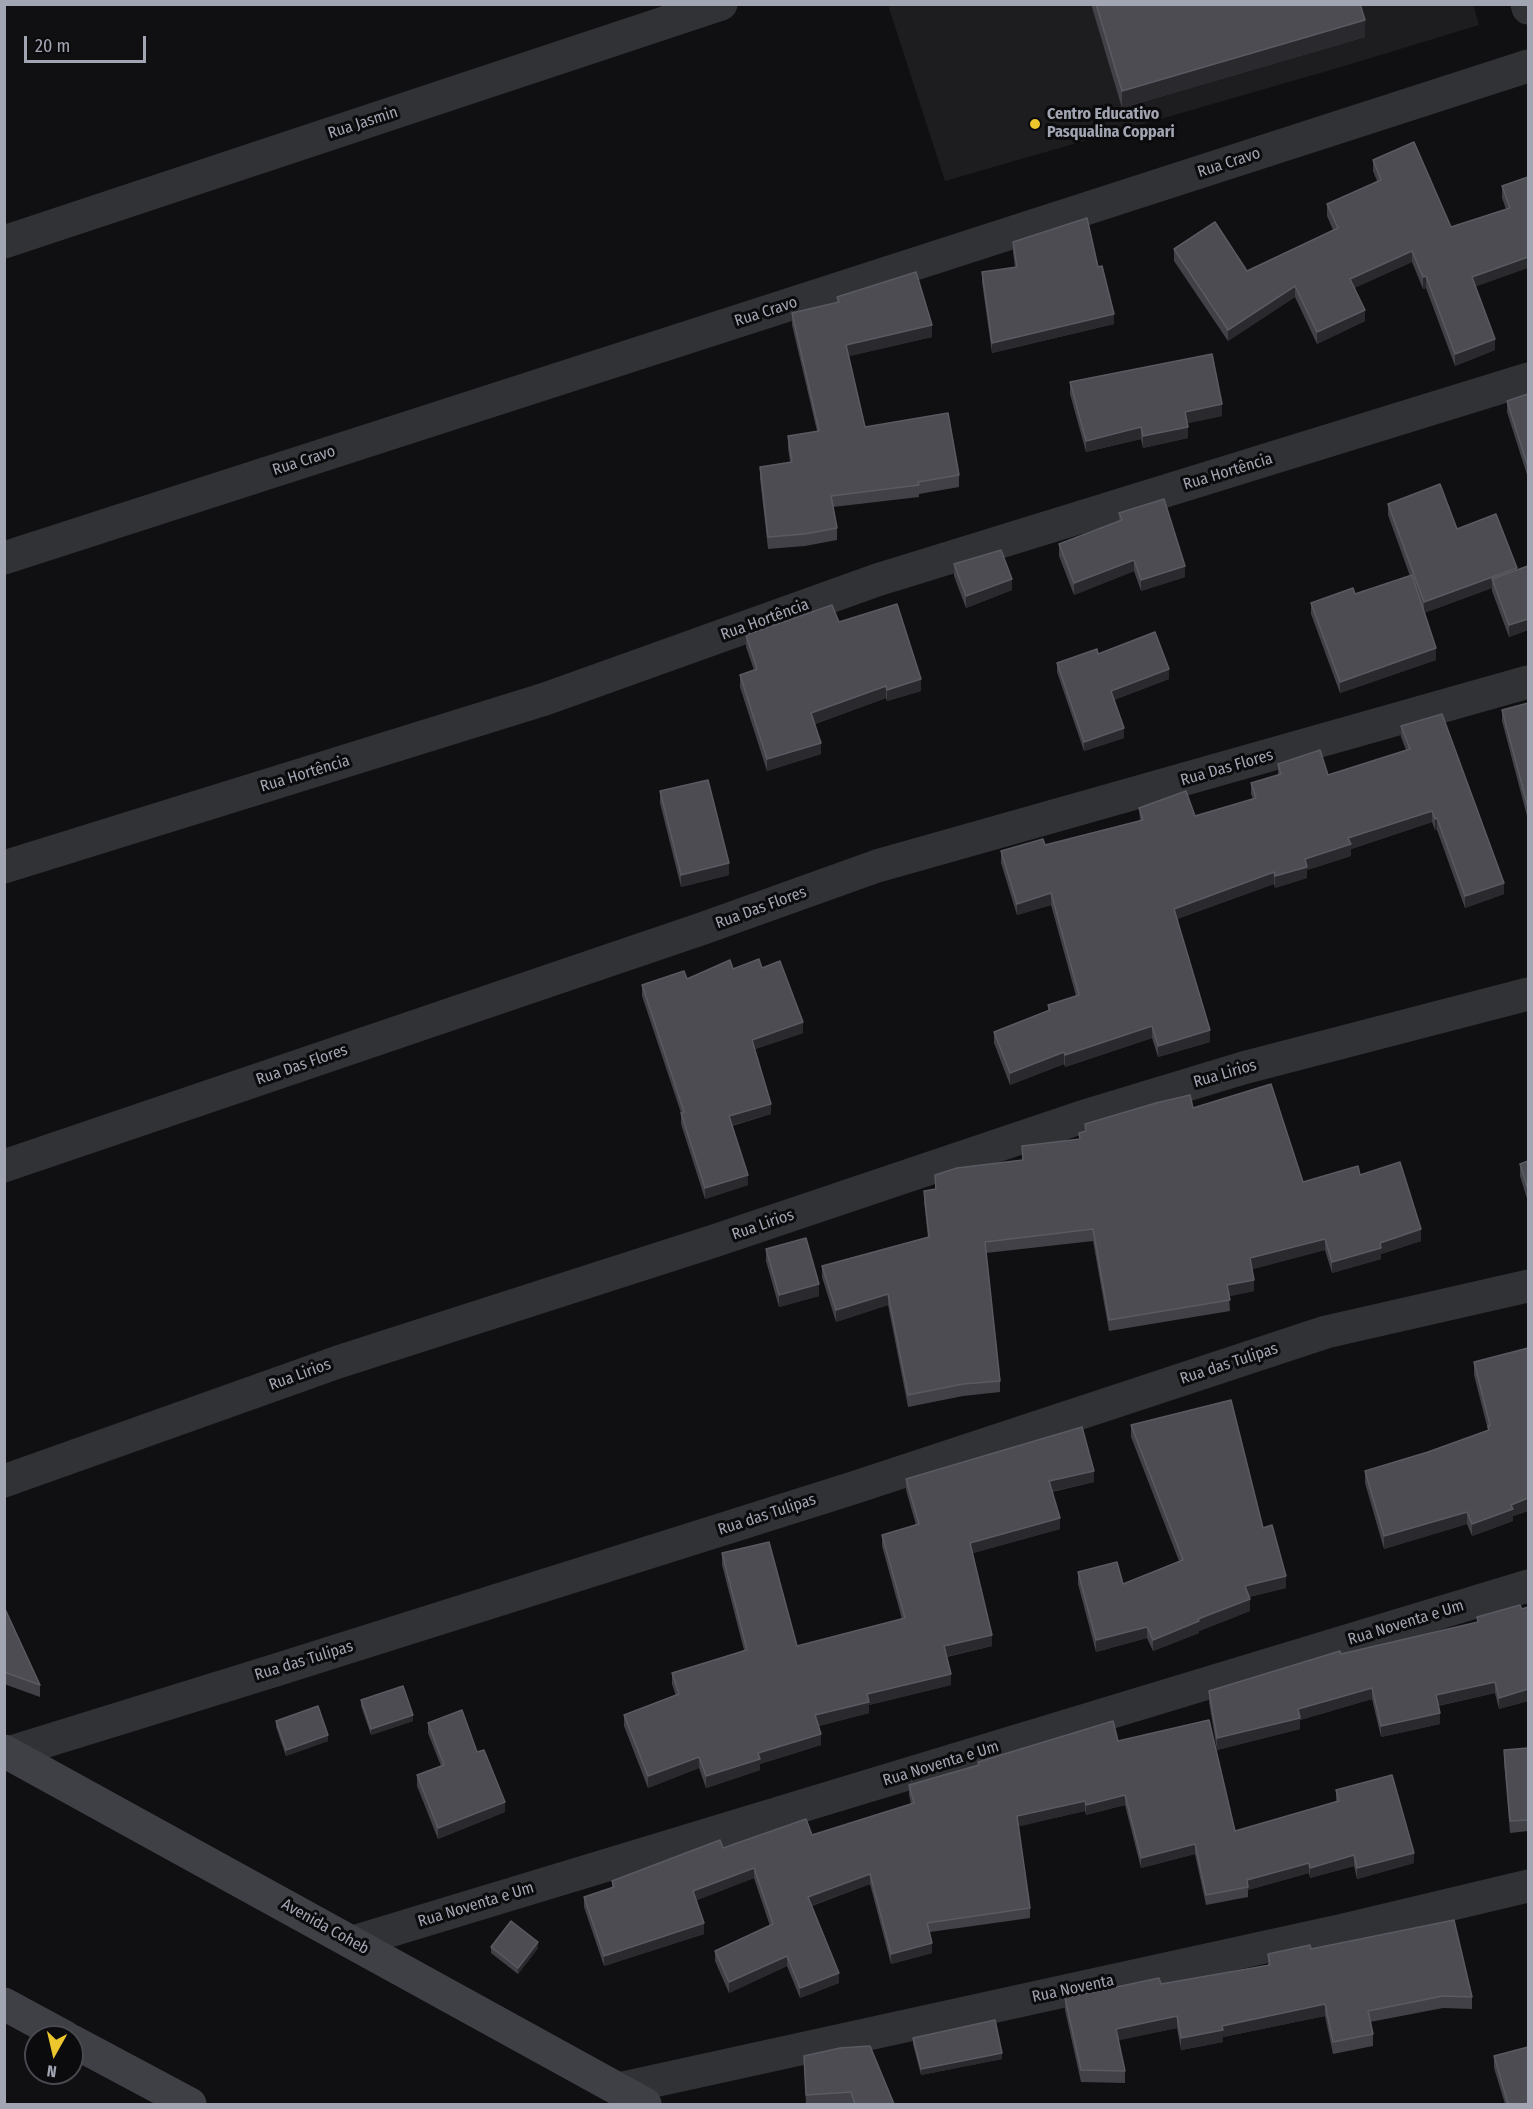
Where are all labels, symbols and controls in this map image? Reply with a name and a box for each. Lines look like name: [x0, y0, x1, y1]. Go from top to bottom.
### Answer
scale bar: [27, 24, 148, 62]
text: 20 m: [35, 35, 70, 57]
street label: Rua Jasmin: [326, 103, 400, 143]
place label: Centro Educativo Pasqualina Coppari: [1047, 105, 1175, 143]
marker: Centro Educativo Pasqualina Coppari: [1028, 117, 1042, 131]
street label: Rua Cravo: [1195, 144, 1263, 182]
street label: Rua Cravo: [732, 293, 800, 331]
street label: Rua Cravo: [270, 442, 338, 480]
street label: Rua Hortência: [1181, 449, 1275, 495]
street label: Rua Hortência: [718, 595, 812, 645]
street label: Rua Das Flores: [1178, 746, 1276, 790]
street label: Rua Hortência: [258, 751, 352, 797]
street label: Rua Das Flores: [713, 883, 809, 933]
street label: Rua Das Flores: [254, 1040, 350, 1090]
street label: Rua Lirios: [1191, 1056, 1259, 1092]
street label: Rua Lirios: [729, 1205, 797, 1245]
street label: Rua das Tulipas: [1178, 1339, 1280, 1389]
street label: Rua Lirios: [266, 1355, 334, 1395]
street label: Rua das Tulipas: [716, 1490, 818, 1540]
street label: Rua Noventa e Um: [1346, 1596, 1466, 1650]
street label: Rua das Tulipas: [252, 1637, 356, 1685]
street label: Rua Noventa e Um: [881, 1737, 1001, 1791]
street label: Rua Noventa e Um: [416, 1878, 536, 1932]
street label: Avenida Coheb: [278, 1895, 372, 1959]
street label: Rua Noventa: [1030, 1971, 1116, 2007]
north arrow: [24, 2025, 84, 2085]
text: N: [46, 2061, 58, 2081]

